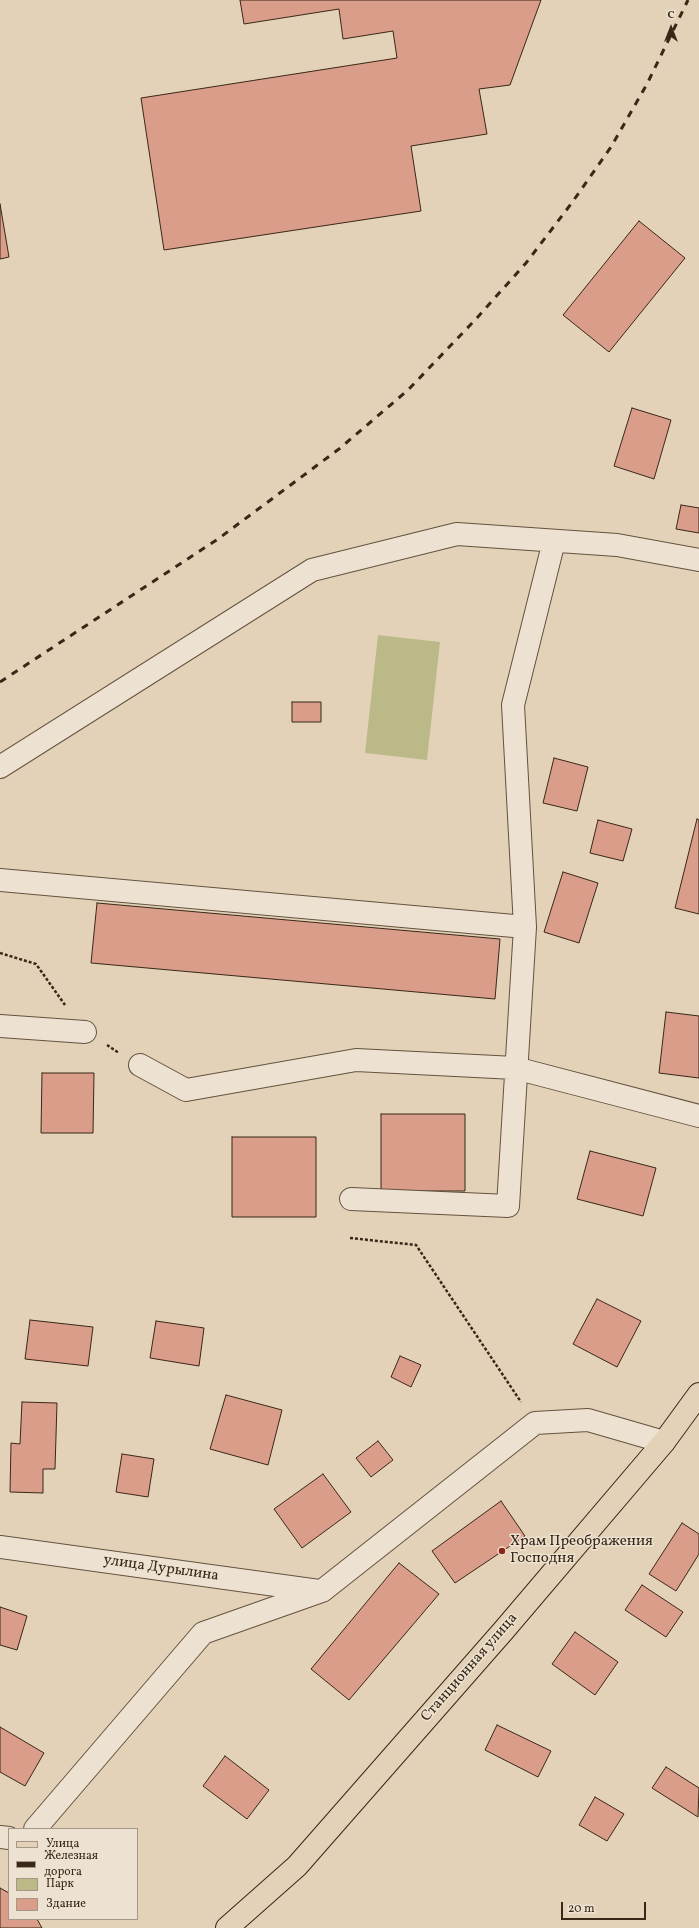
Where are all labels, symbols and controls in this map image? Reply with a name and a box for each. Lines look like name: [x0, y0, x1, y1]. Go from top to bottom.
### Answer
north arrow: [651, 8, 691, 48]
text: С: [667, 8, 675, 23]
place label: Храм Преображения Господня: [510, 1533, 653, 1568]
marker: Храм Преображения Господня: [497, 1546, 507, 1556]
street label: улица Дурылина: [102, 1552, 220, 1586]
street label: Станционная улица: [418, 1610, 522, 1726]
legend: [8, 1828, 138, 1920]
text: Улица: [46, 1836, 79, 1852]
text: Железная дорога: [44, 1848, 98, 1880]
text: Парк: [46, 1876, 74, 1892]
scale bar: [563, 1894, 648, 1920]
text: Здание: [46, 1896, 86, 1912]
text: 20 m: [568, 1901, 595, 1917]

